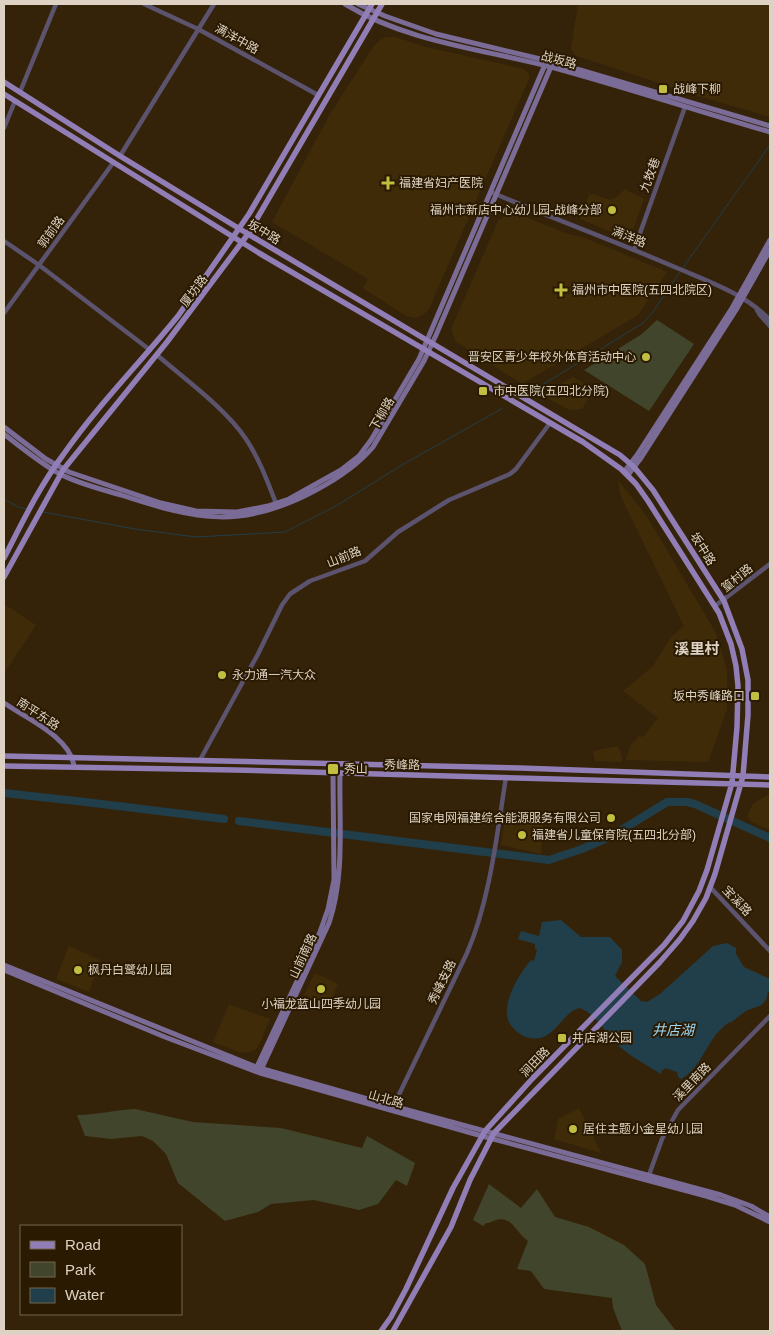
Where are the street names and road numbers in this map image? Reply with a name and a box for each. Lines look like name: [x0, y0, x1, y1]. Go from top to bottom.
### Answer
street label: 满洋中路: [213, 21, 261, 57]
street label: 战坂路: [540, 49, 578, 71]
street label: 九牧巷: [637, 156, 663, 194]
street label: 郭前路: [35, 213, 67, 251]
street label: 坂中路: [245, 217, 283, 247]
street label: 满洋路: [610, 224, 648, 250]
street label: 厦坊路: [178, 272, 210, 310]
street label: 下柳路: [367, 395, 397, 433]
street label: 坂中路: [688, 530, 718, 568]
street label: 山前路: [325, 544, 363, 570]
street label: 篁村路: [719, 561, 755, 595]
street label: 南平东路: [14, 695, 62, 733]
street label: 秀峰路: [384, 758, 420, 772]
street label: 宝溪路: [720, 883, 754, 919]
street label: 山前南路: [287, 931, 319, 981]
street label: 秀峰支路: [425, 957, 459, 1007]
street label: 涧田路: [517, 1044, 553, 1080]
street label: 溪里南路: [670, 1060, 714, 1104]
street label: 山北路: [367, 1087, 405, 1111]

